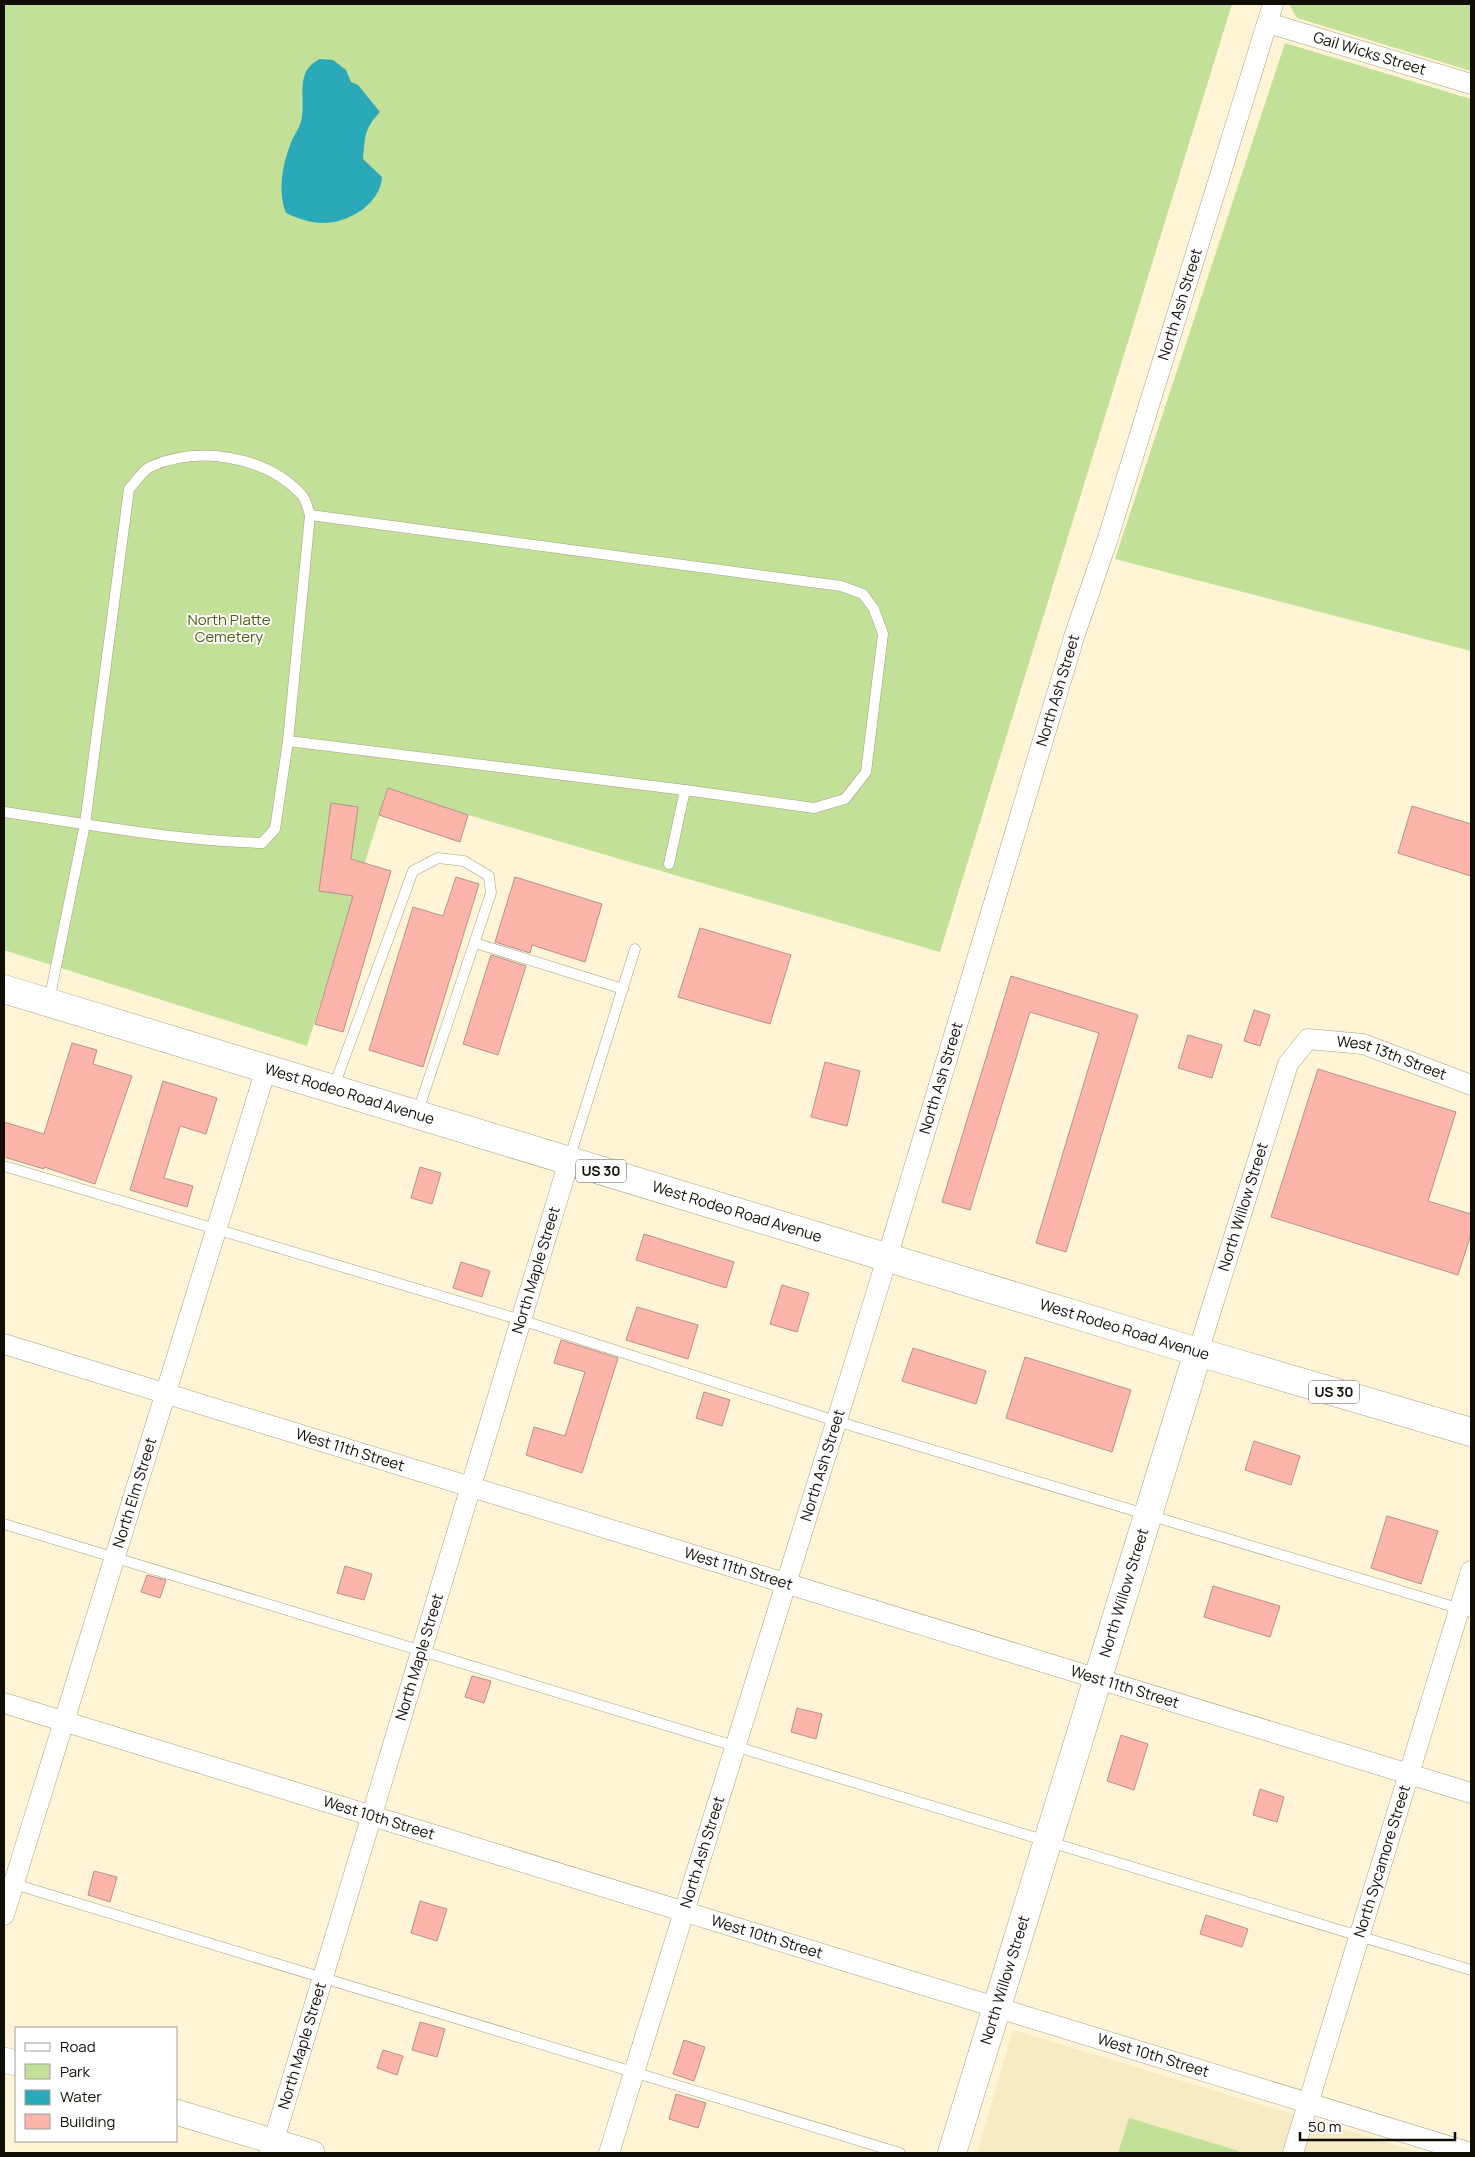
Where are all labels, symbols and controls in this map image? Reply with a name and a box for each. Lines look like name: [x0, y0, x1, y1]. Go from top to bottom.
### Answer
street label: Gail Wicks Street: [1311, 26, 1429, 80]
street label: North Ash Street: [1153, 246, 1207, 363]
park label: North Platte Cemetery: [187, 609, 271, 647]
street label: North Ash Street: [1031, 632, 1084, 749]
street label: North Ash Street: [914, 1019, 967, 1137]
street label: West 13th Street: [1336, 1031, 1450, 1085]
street label: West Rodeo Road Avenue: [262, 1058, 437, 1129]
street label: North Willow Street: [1213, 1140, 1273, 1274]
road number: US 30: [576, 1160, 626, 1182]
street label: West Rodeo Road Avenue: [649, 1176, 825, 1247]
street label: North Maple Street: [507, 1204, 565, 1336]
street label: West Rodeo Road Avenue: [1037, 1293, 1212, 1365]
road number: US 30: [1309, 1380, 1359, 1404]
street label: North Ash Street: [795, 1407, 850, 1524]
street label: West 11th Street: [293, 1423, 407, 1476]
street label: North Elm Street: [107, 1435, 161, 1550]
street label: North Willow Street: [1094, 1526, 1153, 1660]
street label: West 11th Street: [682, 1542, 795, 1595]
street label: North Maple Street: [390, 1591, 448, 1723]
street label: West 11th Street: [1068, 1660, 1182, 1713]
street label: North Sycamore Street: [1348, 1782, 1415, 1940]
street label: West 10th Street: [320, 1790, 437, 1845]
street label: North Ash Street: [675, 1794, 729, 1911]
street label: West 10th Street: [709, 1910, 826, 1964]
street label: North Willow Street: [975, 1913, 1034, 2047]
street label: North Maple Street: [273, 1980, 331, 2112]
legend: [15, 2027, 178, 2142]
street label: West 10th Street: [1095, 2028, 1212, 2082]
text: Road: [60, 2036, 96, 2057]
text: Park: [60, 2061, 90, 2082]
text: Water: [60, 2086, 102, 2107]
scale bar: [1300, 2110, 1455, 2142]
text: Building: [60, 2111, 115, 2132]
text: 50 m: [1308, 2116, 1342, 2137]

